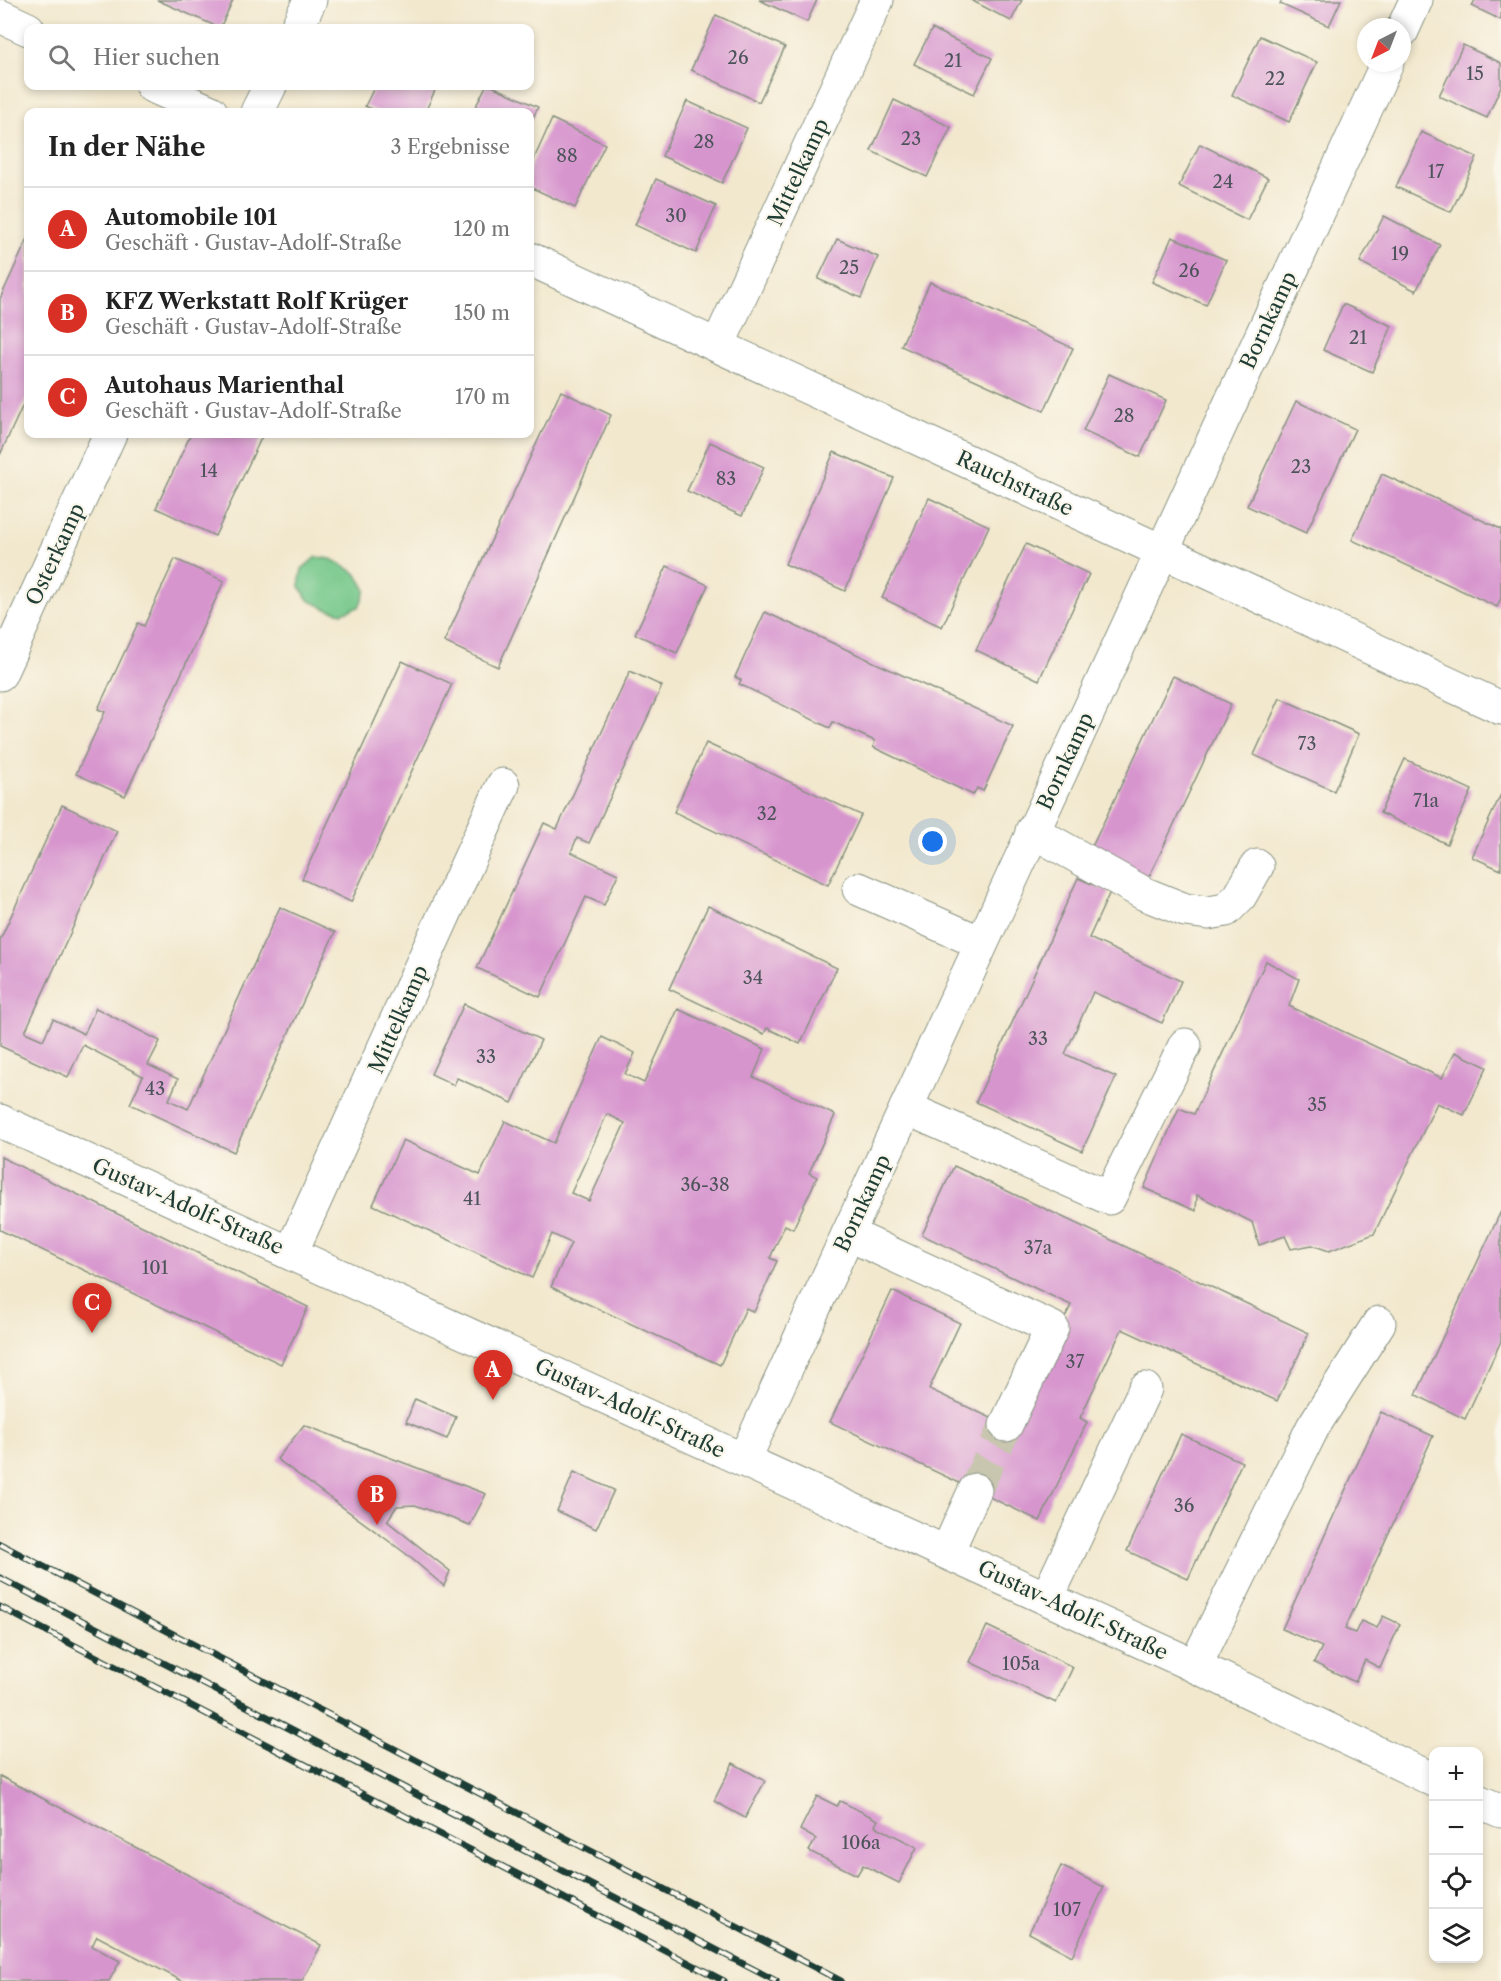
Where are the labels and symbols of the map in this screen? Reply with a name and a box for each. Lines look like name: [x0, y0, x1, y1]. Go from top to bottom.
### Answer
north arrow: [1357, 18, 1411, 72]
house number: 26: [728, 47, 748, 69]
house number: 21: [944, 50, 962, 72]
house number: 15: [1466, 63, 1484, 85]
house number: 22: [1265, 68, 1285, 90]
street label: Mittelkamp: [762, 114, 834, 230]
house number: 23: [901, 128, 921, 150]
house number: 28: [693, 131, 715, 153]
house number: 88: [556, 145, 578, 167]
house number: 17: [1428, 161, 1444, 183]
house number: 24: [1213, 171, 1233, 193]
house number: 30: [665, 205, 687, 227]
house number: 19: [1391, 243, 1409, 265]
house number: 25: [839, 257, 859, 279]
house number: 26: [1179, 260, 1199, 282]
street label: Bornkamp: [1235, 267, 1301, 373]
house number: 21: [1349, 327, 1367, 349]
house number: 28: [1113, 405, 1135, 427]
street label: Rauchstraße: [953, 445, 1077, 521]
house number: 23: [1291, 456, 1311, 478]
house number: 14: [200, 460, 218, 482]
house number: 83: [716, 468, 736, 490]
street label: Osterkamp: [20, 499, 90, 609]
street label: Bornkamp: [1032, 708, 1098, 814]
house number: 73: [1298, 733, 1316, 755]
house number: 71a: [1413, 790, 1439, 812]
house number: 32: [757, 803, 777, 825]
your location: [918, 827, 947, 856]
street label: Mittelkamp: [363, 961, 433, 1077]
house number: 34: [743, 967, 763, 989]
house number: 33: [1028, 1028, 1048, 1050]
house number: 33: [476, 1046, 496, 1068]
house number: 43: [145, 1078, 165, 1100]
house number: 35: [1307, 1094, 1327, 1116]
street label: Bornkamp: [829, 1150, 895, 1256]
street label: Gustav-Adolf-Straße: [88, 1153, 288, 1259]
house number: 36-38: [680, 1174, 730, 1196]
house number: 41: [463, 1188, 481, 1210]
house number: 37a: [1024, 1237, 1053, 1259]
house number: 101: [142, 1257, 169, 1279]
pin: C: [72, 1284, 112, 1333]
pin: A: [474, 1350, 512, 1400]
house number: 37: [1066, 1351, 1085, 1373]
street label: Gustav-Adolf-Straße: [531, 1353, 729, 1463]
pin: B: [358, 1476, 397, 1525]
house number: 36: [1174, 1495, 1194, 1517]
street label: Gustav-Adolf-Straße: [974, 1555, 1172, 1665]
house number: 105a: [1002, 1653, 1041, 1675]
house number: 106a: [841, 1832, 881, 1854]
house number: 107: [1053, 1899, 1081, 1921]

